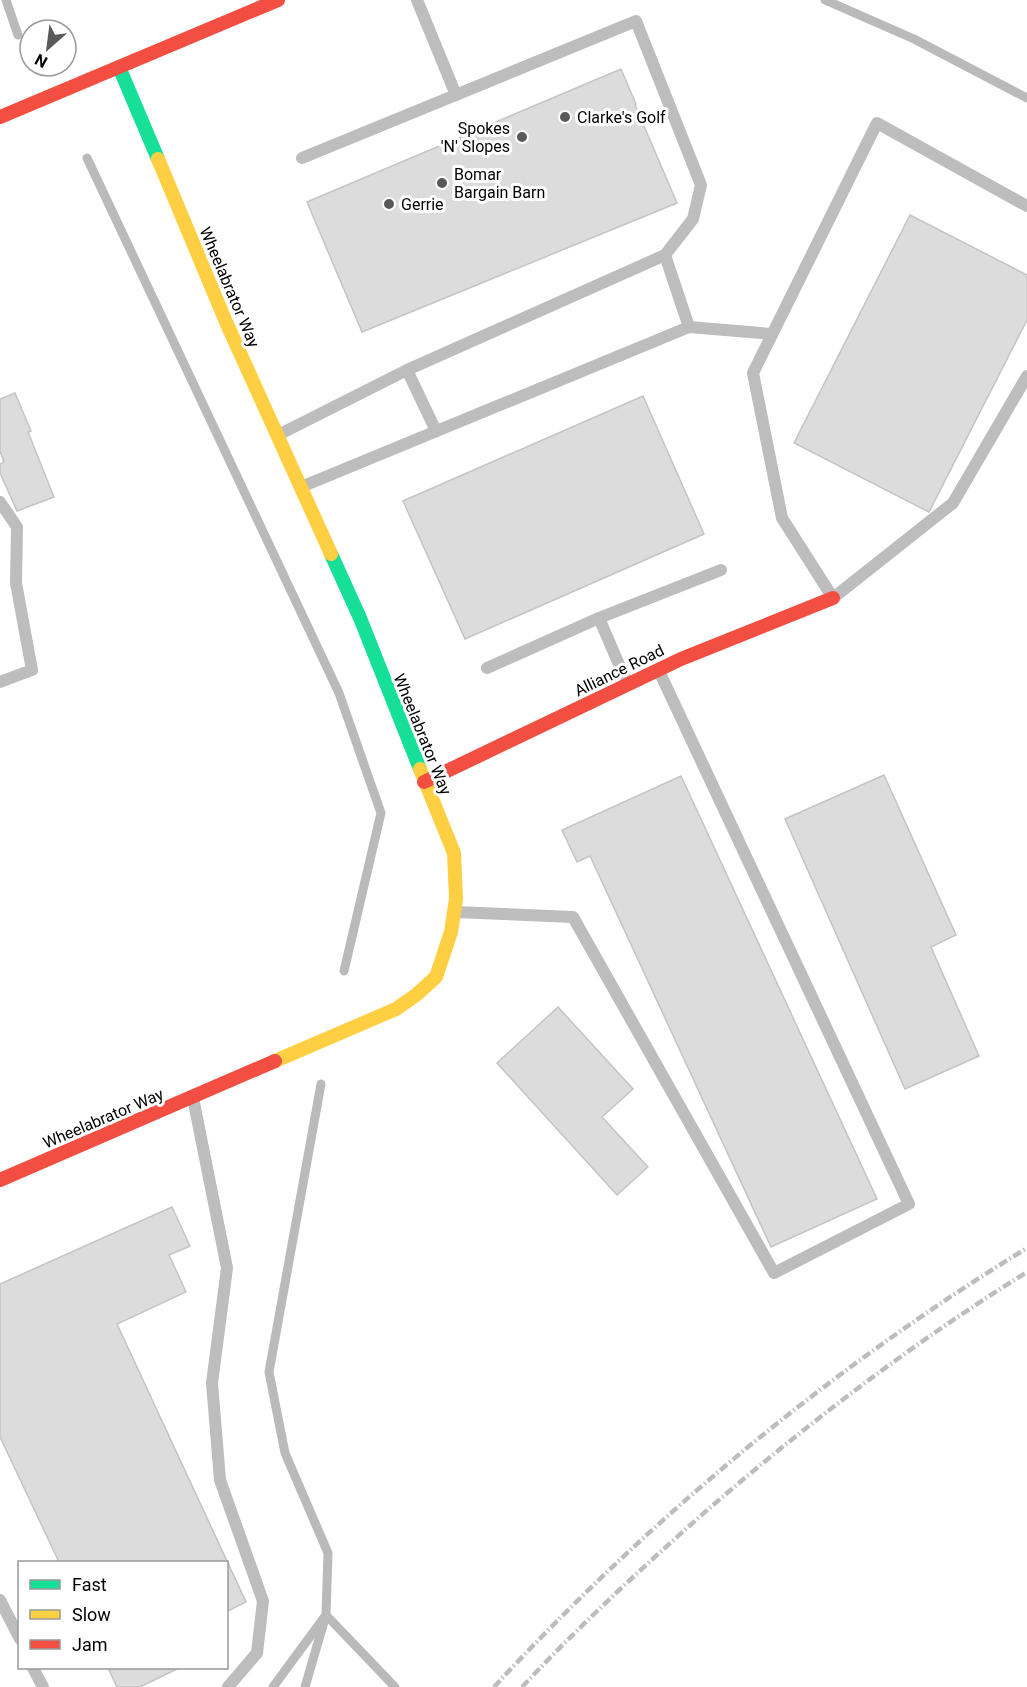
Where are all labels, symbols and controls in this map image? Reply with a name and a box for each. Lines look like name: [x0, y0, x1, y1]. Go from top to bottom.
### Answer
north arrow: [18, 18, 78, 78]
text: N: [32, 50, 51, 72]
place label: Clarke's Golf: [577, 108, 666, 127]
marker: Clarke's Golf: [558, 110, 572, 124]
place label: Spokes 'N' Slopes: [441, 119, 510, 156]
marker: Spokes 'N' Slopes: [515, 130, 529, 144]
place label: Bomar Bargain Barn: [454, 165, 545, 202]
marker: Bomar Bargain Barn: [435, 176, 449, 190]
place label: Gerrie: [401, 195, 444, 214]
marker: Gerrie: [382, 197, 396, 211]
street label: Wheelabrator Way: [196, 224, 264, 351]
street label: Alliance Road: [571, 641, 667, 700]
street label: Wheelabrator Way: [390, 671, 456, 798]
street label: Wheelabrator Way: [40, 1084, 167, 1152]
legend: [18, 1561, 228, 1669]
text: Fast: [72, 1574, 107, 1595]
text: Slow: [72, 1604, 111, 1625]
text: Jam: [72, 1634, 108, 1655]

